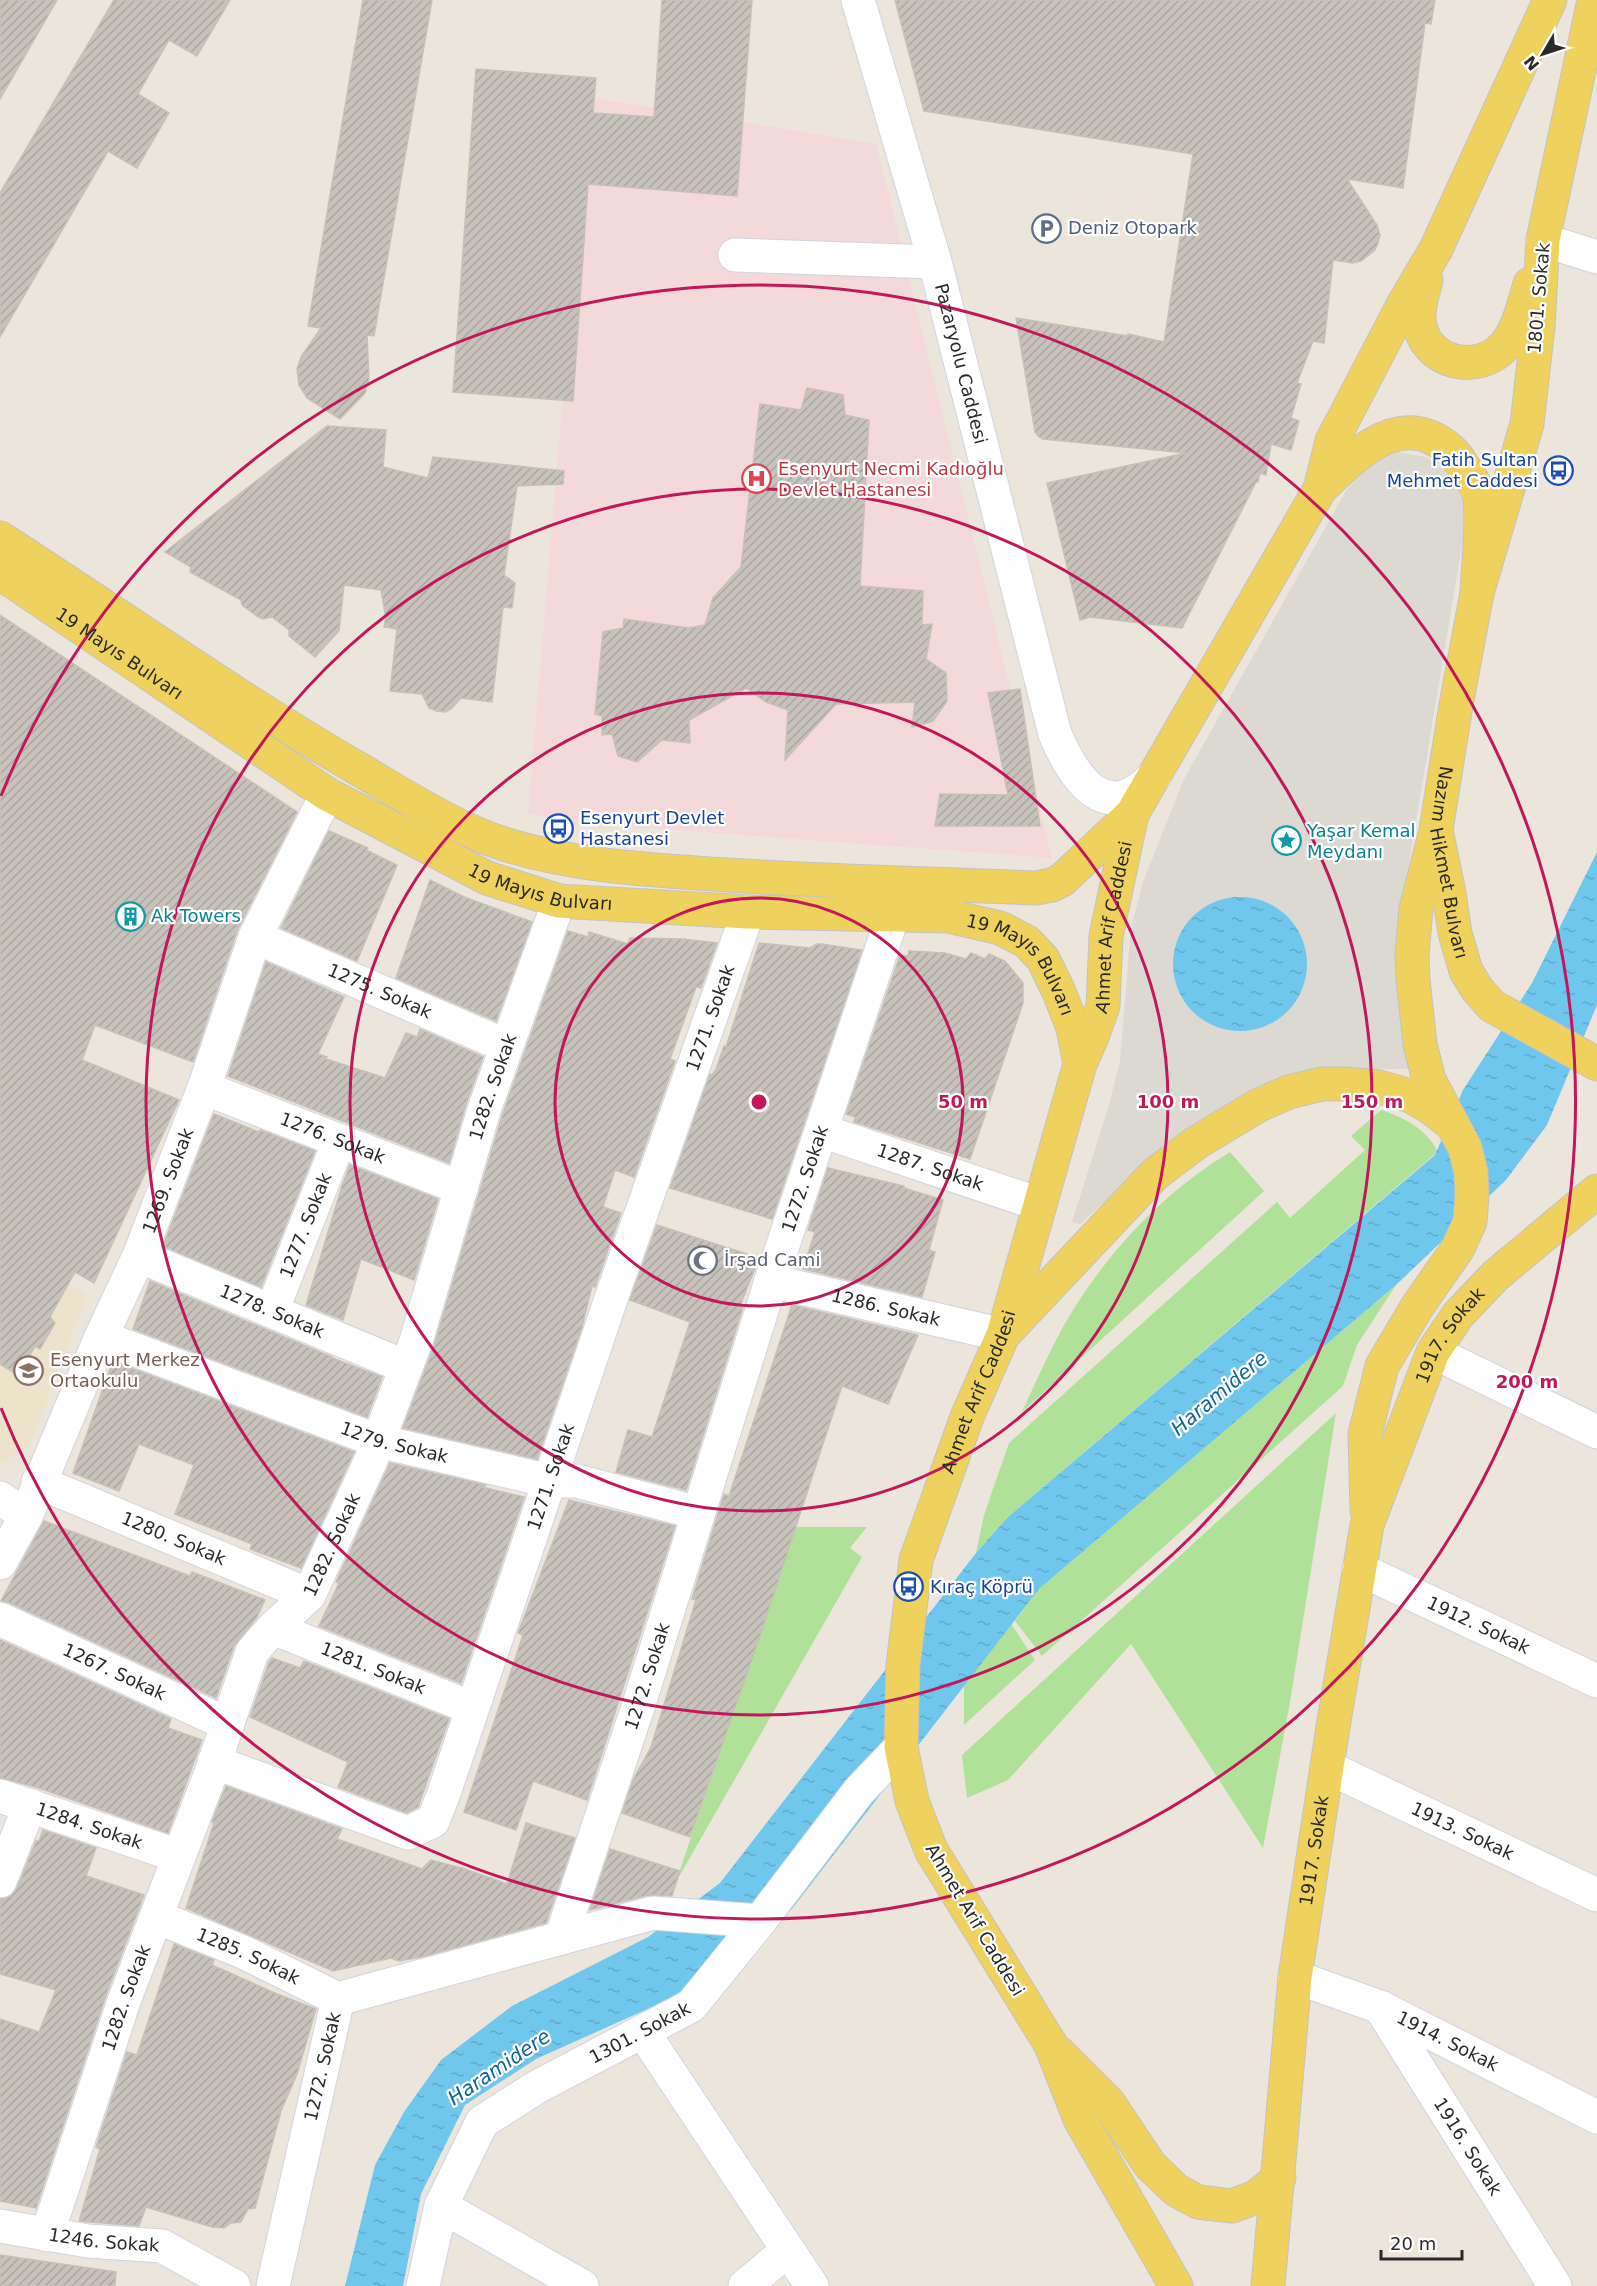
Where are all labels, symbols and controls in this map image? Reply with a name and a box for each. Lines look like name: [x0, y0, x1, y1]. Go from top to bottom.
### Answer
north arrow: [1513, 24, 1573, 84]
text: N: [1520, 52, 1543, 74]
parking icon: Deniz Otopark: [1031, 212, 1063, 244]
place label: Deniz Otopark: [1068, 217, 1198, 238]
street label: 1801. Sokak: [1523, 241, 1554, 354]
street label: Pazaryolu Caddesi: [931, 281, 992, 446]
place label: Fatih Sultan Mehmet Caddesi: [1387, 449, 1538, 491]
bus stop icon: Fatih Sultan Mehmet Caddesi: [1543, 454, 1575, 486]
place label: Esenyurt Necmi Kadıoğlu Devlet Hastanesi: [778, 458, 1004, 500]
hospital icon: Esenyurt Necmi Kadıoğlu Devlet Hastanesi: [741, 463, 773, 495]
street label: 19 Mayıs Bulvarı: [52, 603, 187, 704]
street label: Nazım Hikmet Bulvarı: [1426, 765, 1473, 961]
place label: Esenyurt Devlet Hastanesi: [580, 807, 724, 849]
bus stop icon: Esenyurt Devlet Hastanesi: [543, 812, 575, 844]
place label: Yaşar Kemal Meydanı: [1306, 820, 1416, 862]
place icon: Yaşar Kemal Meydanı: [1270, 825, 1302, 857]
street label: Ahmet Arif Caddesi: [1090, 839, 1136, 1016]
street label: 19 Mayıs Bulvarı: [465, 859, 613, 914]
building icon: Ak Towers: [114, 900, 146, 932]
place label: Ak Towers: [151, 905, 241, 926]
street label: 19 Mayıs Bulvarı: [964, 910, 1078, 1018]
street label: 1275. Sokak: [325, 959, 436, 1023]
street label: 1271. Sokak: [682, 961, 739, 1074]
street label: 1282. Sokak: [465, 1030, 521, 1143]
text: 50 m: [938, 1091, 988, 1112]
text: 100 m: [1137, 1091, 1199, 1112]
text: 150 m: [1341, 1091, 1403, 1112]
centre of rings: [749, 1092, 769, 1112]
street label: 1276. Sokak: [277, 1108, 389, 1168]
street label: 1272. Sokak: [777, 1122, 832, 1235]
street label: 1269. Sokak: [138, 1124, 198, 1236]
street label: 1287. Sokak: [874, 1139, 987, 1195]
street label: 1277. Sokak: [275, 1169, 336, 1281]
mosque icon: İrşad Cami: [687, 1244, 719, 1276]
place label: İrşad Cami: [724, 1249, 820, 1270]
street label: 1278. Sokak: [217, 1280, 328, 1342]
street label: 1917. Sokak: [1411, 1282, 1489, 1386]
street label: 1286. Sokak: [829, 1284, 943, 1330]
street label: Ahmet Arif Caddesi: [937, 1308, 1019, 1476]
water label: Haramidere: [1166, 1346, 1272, 1440]
place label: Esenyurt Merkez Ortaokulu: [50, 1349, 200, 1391]
school or university icon: Esenyurt Merkez Ortaokulu: [13, 1354, 45, 1386]
text: 200 m: [1496, 1371, 1558, 1392]
street label: 1279. Sokak: [337, 1417, 451, 1467]
street label: 1271. Sokak: [523, 1420, 578, 1533]
street label: 1282. Sokak: [299, 1489, 365, 1600]
street label: 1280. Sokak: [118, 1507, 230, 1569]
bus stop icon: Kıraç Köprü: [893, 1571, 925, 1603]
place label: Kıraç Köprü: [930, 1576, 1033, 1597]
street label: 1912. Sokak: [1424, 1592, 1534, 1658]
street label: 1272. Sokak: [620, 1619, 674, 1733]
street label: 1281. Sokak: [318, 1637, 429, 1699]
street label: 1267. Sokak: [60, 1639, 170, 1705]
street label: 1917. Sokak: [1295, 1793, 1333, 1907]
street label: 1913. Sokak: [1408, 1797, 1518, 1864]
street label: 1284. Sokak: [33, 1798, 146, 1853]
street label: Ahmet Arif Caddesi: [922, 1840, 1029, 2000]
street label: 1285. Sokak: [193, 1923, 304, 1989]
street label: 1282. Sokak: [97, 1941, 155, 2054]
street label: 1301. Sokak: [586, 1997, 694, 2068]
street label: 1914. Sokak: [1394, 2006, 1503, 2076]
street label: 1272. Sokak: [300, 2009, 345, 2123]
water label: Haramidere: [443, 2024, 555, 2110]
street label: 1916. Sokak: [1430, 2094, 1507, 2200]
street label: 1246. Sokak: [47, 2223, 161, 2256]
scale bar: [1381, 2223, 1462, 2261]
text: 20 m: [1390, 2233, 1436, 2254]

